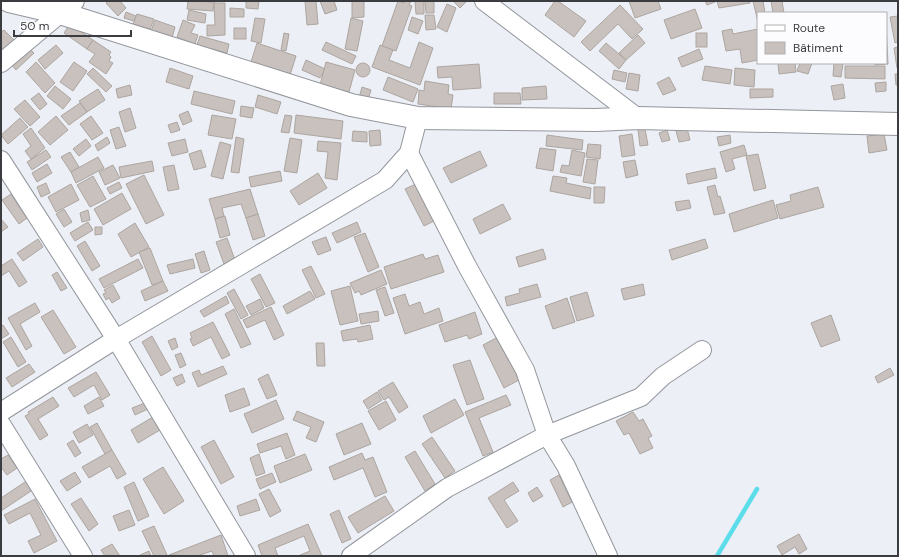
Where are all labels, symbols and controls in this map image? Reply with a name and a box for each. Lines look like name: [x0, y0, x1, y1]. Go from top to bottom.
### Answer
scale bar: [14, 12, 131, 38]
legend: [757, 12, 887, 64]
text: 50 m: [20, 18, 49, 34]
text: Route: [793, 20, 825, 36]
text: Bâtiment: [793, 40, 844, 56]

